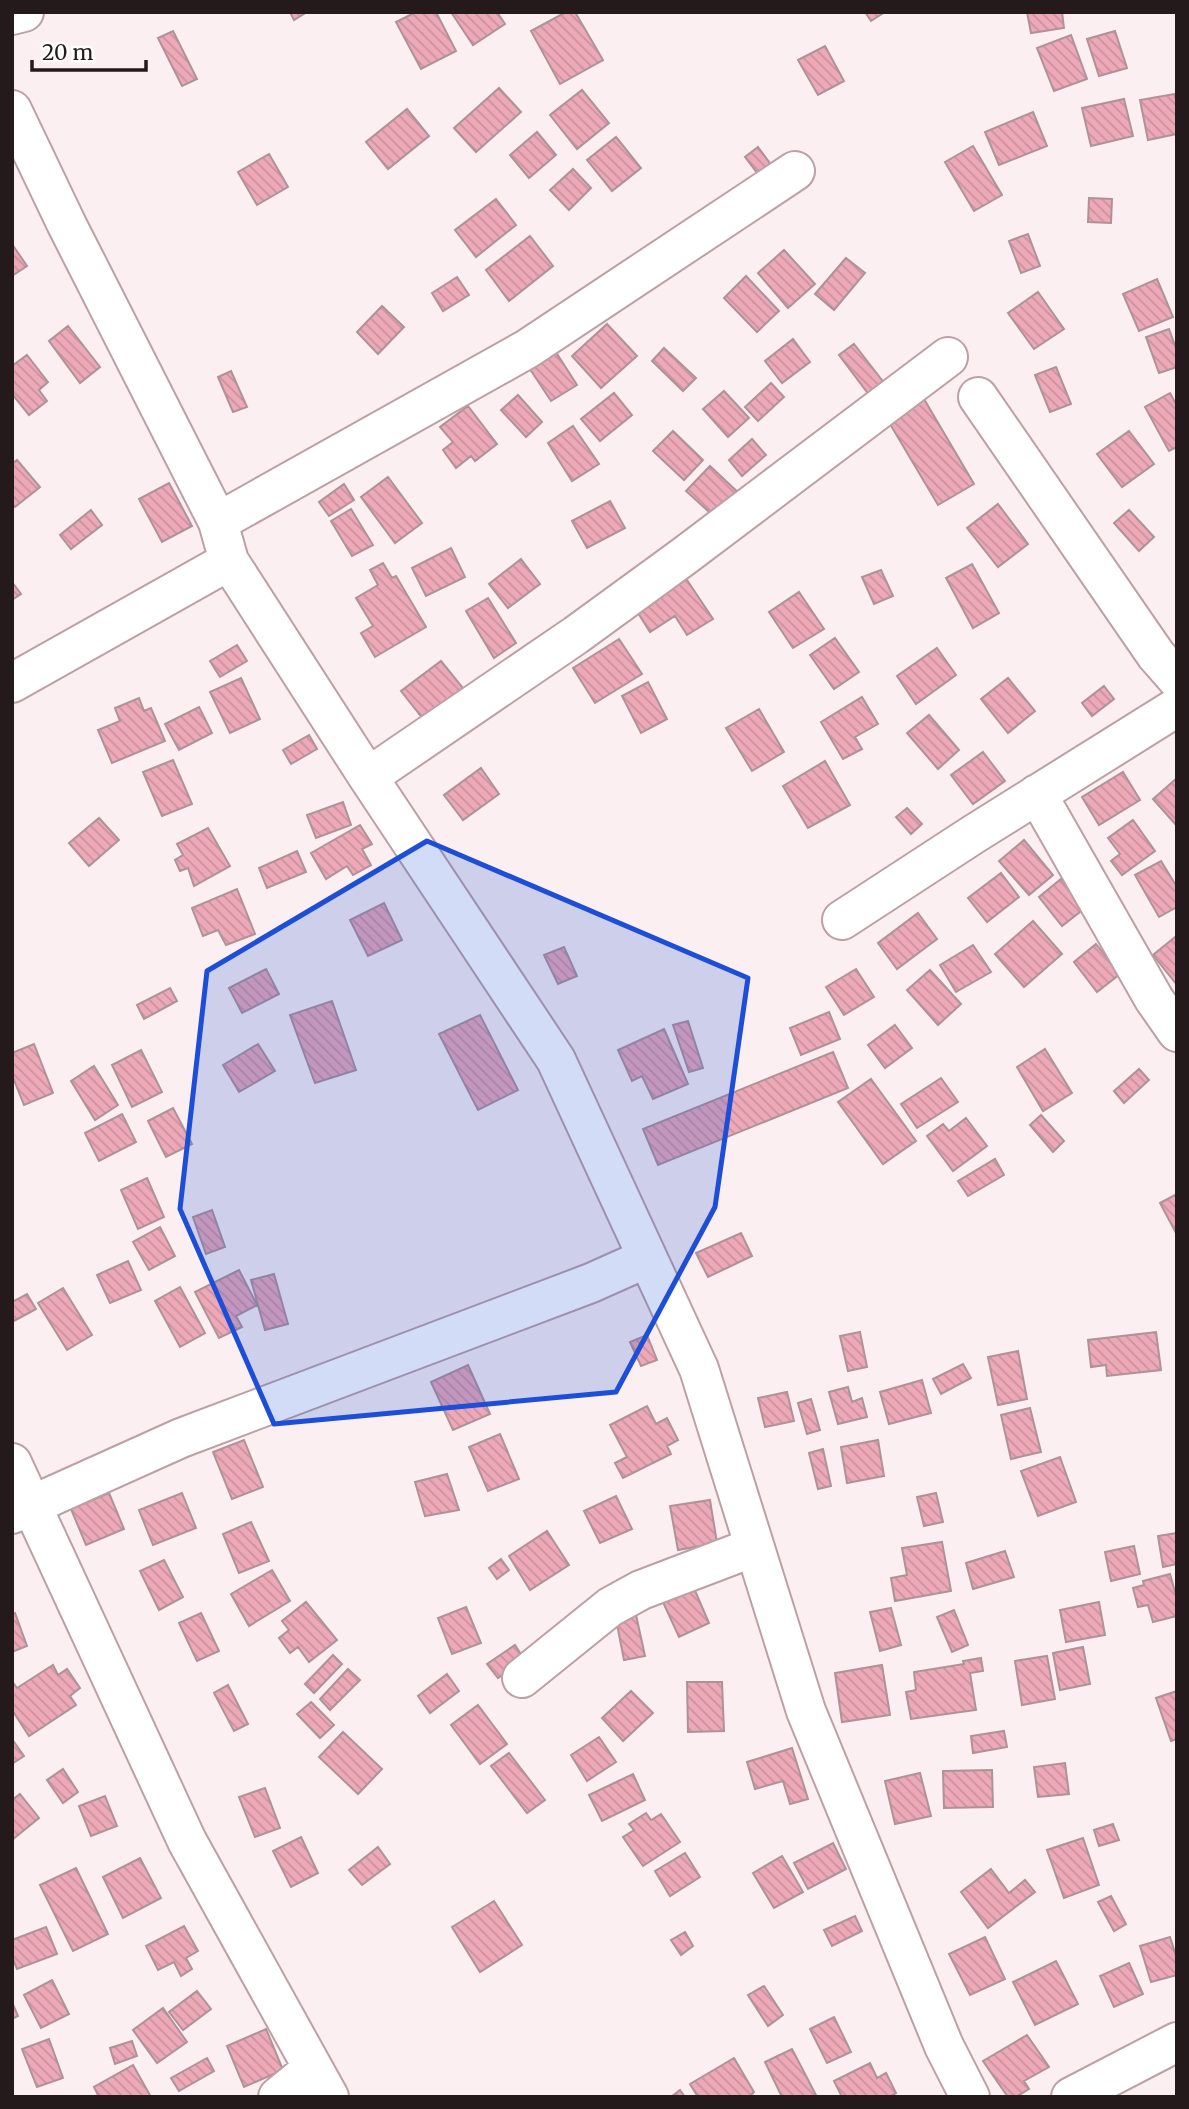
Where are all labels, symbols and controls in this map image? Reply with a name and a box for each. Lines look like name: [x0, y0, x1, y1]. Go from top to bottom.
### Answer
scale bar: [32, 28, 145, 72]
text: 20 m: [42, 39, 94, 66]

